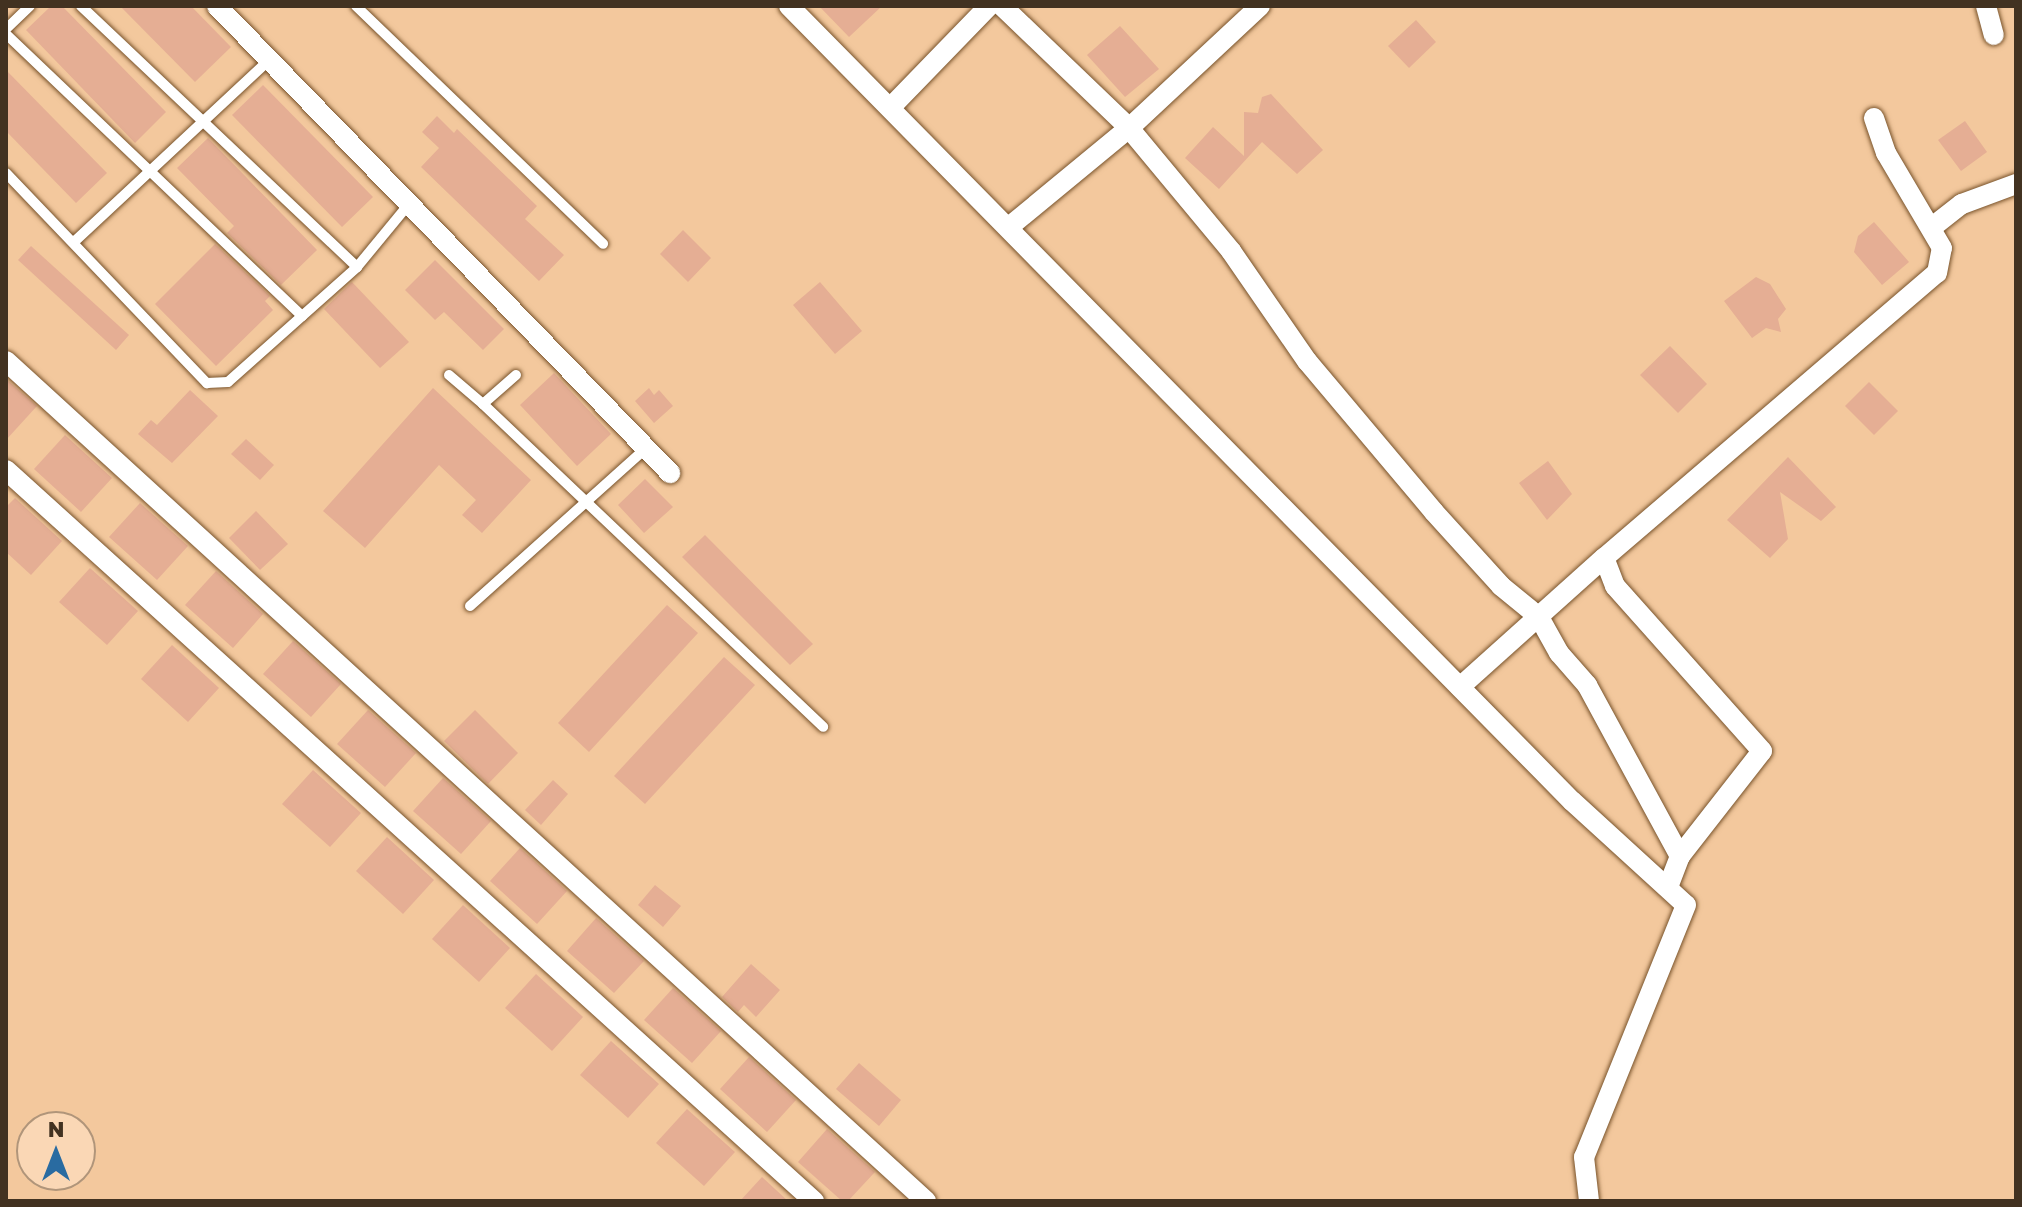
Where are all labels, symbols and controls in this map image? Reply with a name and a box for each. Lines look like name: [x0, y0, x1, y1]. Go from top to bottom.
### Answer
north arrow: [16, 1111, 96, 1191]
text: N: [48, 1115, 64, 1142]

